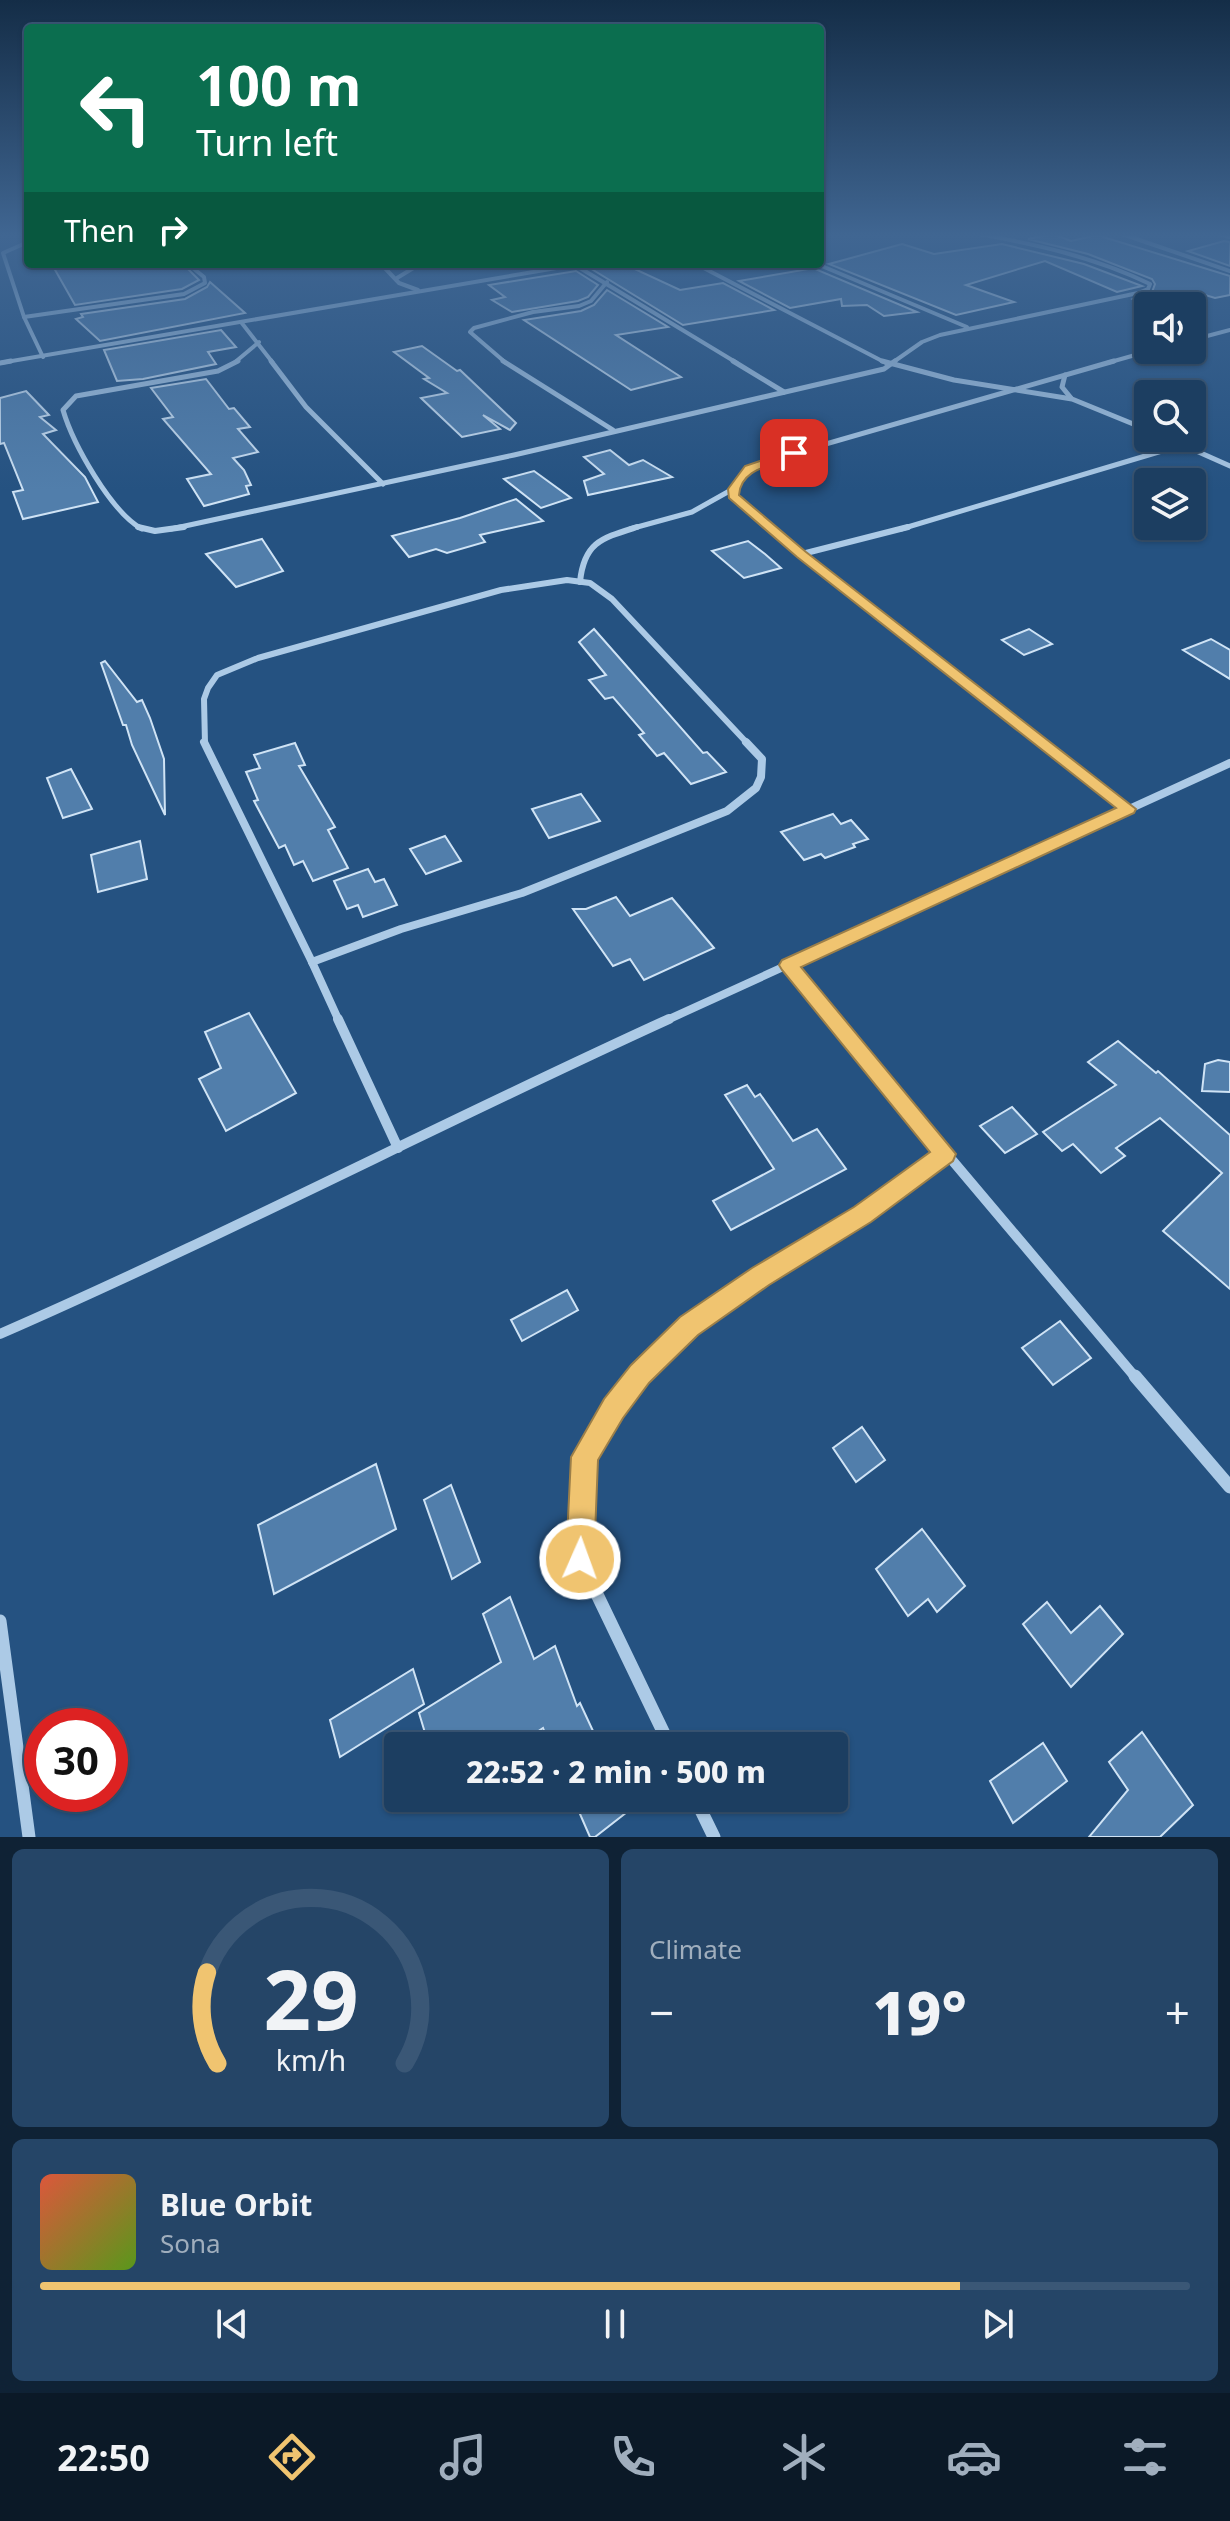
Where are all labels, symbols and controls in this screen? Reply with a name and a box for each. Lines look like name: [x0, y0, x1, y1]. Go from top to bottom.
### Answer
text: 100 m: [196, 46, 361, 122]
icon: left: [64, 56, 168, 160]
text: Turn left: [196, 118, 338, 167]
icon: right: [151, 208, 195, 252]
text: Then: [64, 210, 135, 251]
map controls: [1134, 292, 1206, 540]
button: sound: [1134, 292, 1206, 364]
button: search: [1134, 380, 1206, 452]
pin: [760, 419, 828, 487]
icon: arrive: [772, 431, 816, 475]
button: layers: [1134, 468, 1206, 540]
position arrow: [538, 1517, 622, 1601]
speed limit sign: 30: [24, 1708, 128, 1812]
text: 22:52 · 2 min · 500 m: [466, 1751, 766, 1792]
text: Climate: [649, 1931, 742, 1967]
text: 29: [263, 1941, 358, 2054]
text: 19°: [872, 1971, 967, 2053]
text: −: [649, 1982, 674, 2042]
text: +: [1165, 1982, 1190, 2042]
text: km/h: [275, 2040, 346, 2079]
text: Blue Orbit: [160, 2184, 312, 2225]
text: Sona: [160, 2225, 221, 2261]
icon: previous: [210, 2302, 254, 2346]
icon: pause: [593, 2302, 637, 2346]
icon: next: [976, 2302, 1020, 2346]
icon: directions: [264, 2429, 320, 2485]
icon: music: [435, 2429, 491, 2485]
icon: phone: [605, 2429, 661, 2485]
icon: climate: [776, 2429, 832, 2485]
icon: car: [946, 2429, 1002, 2485]
icon: filters: [1117, 2429, 1173, 2485]
text: 22:50: [57, 2433, 150, 2482]

